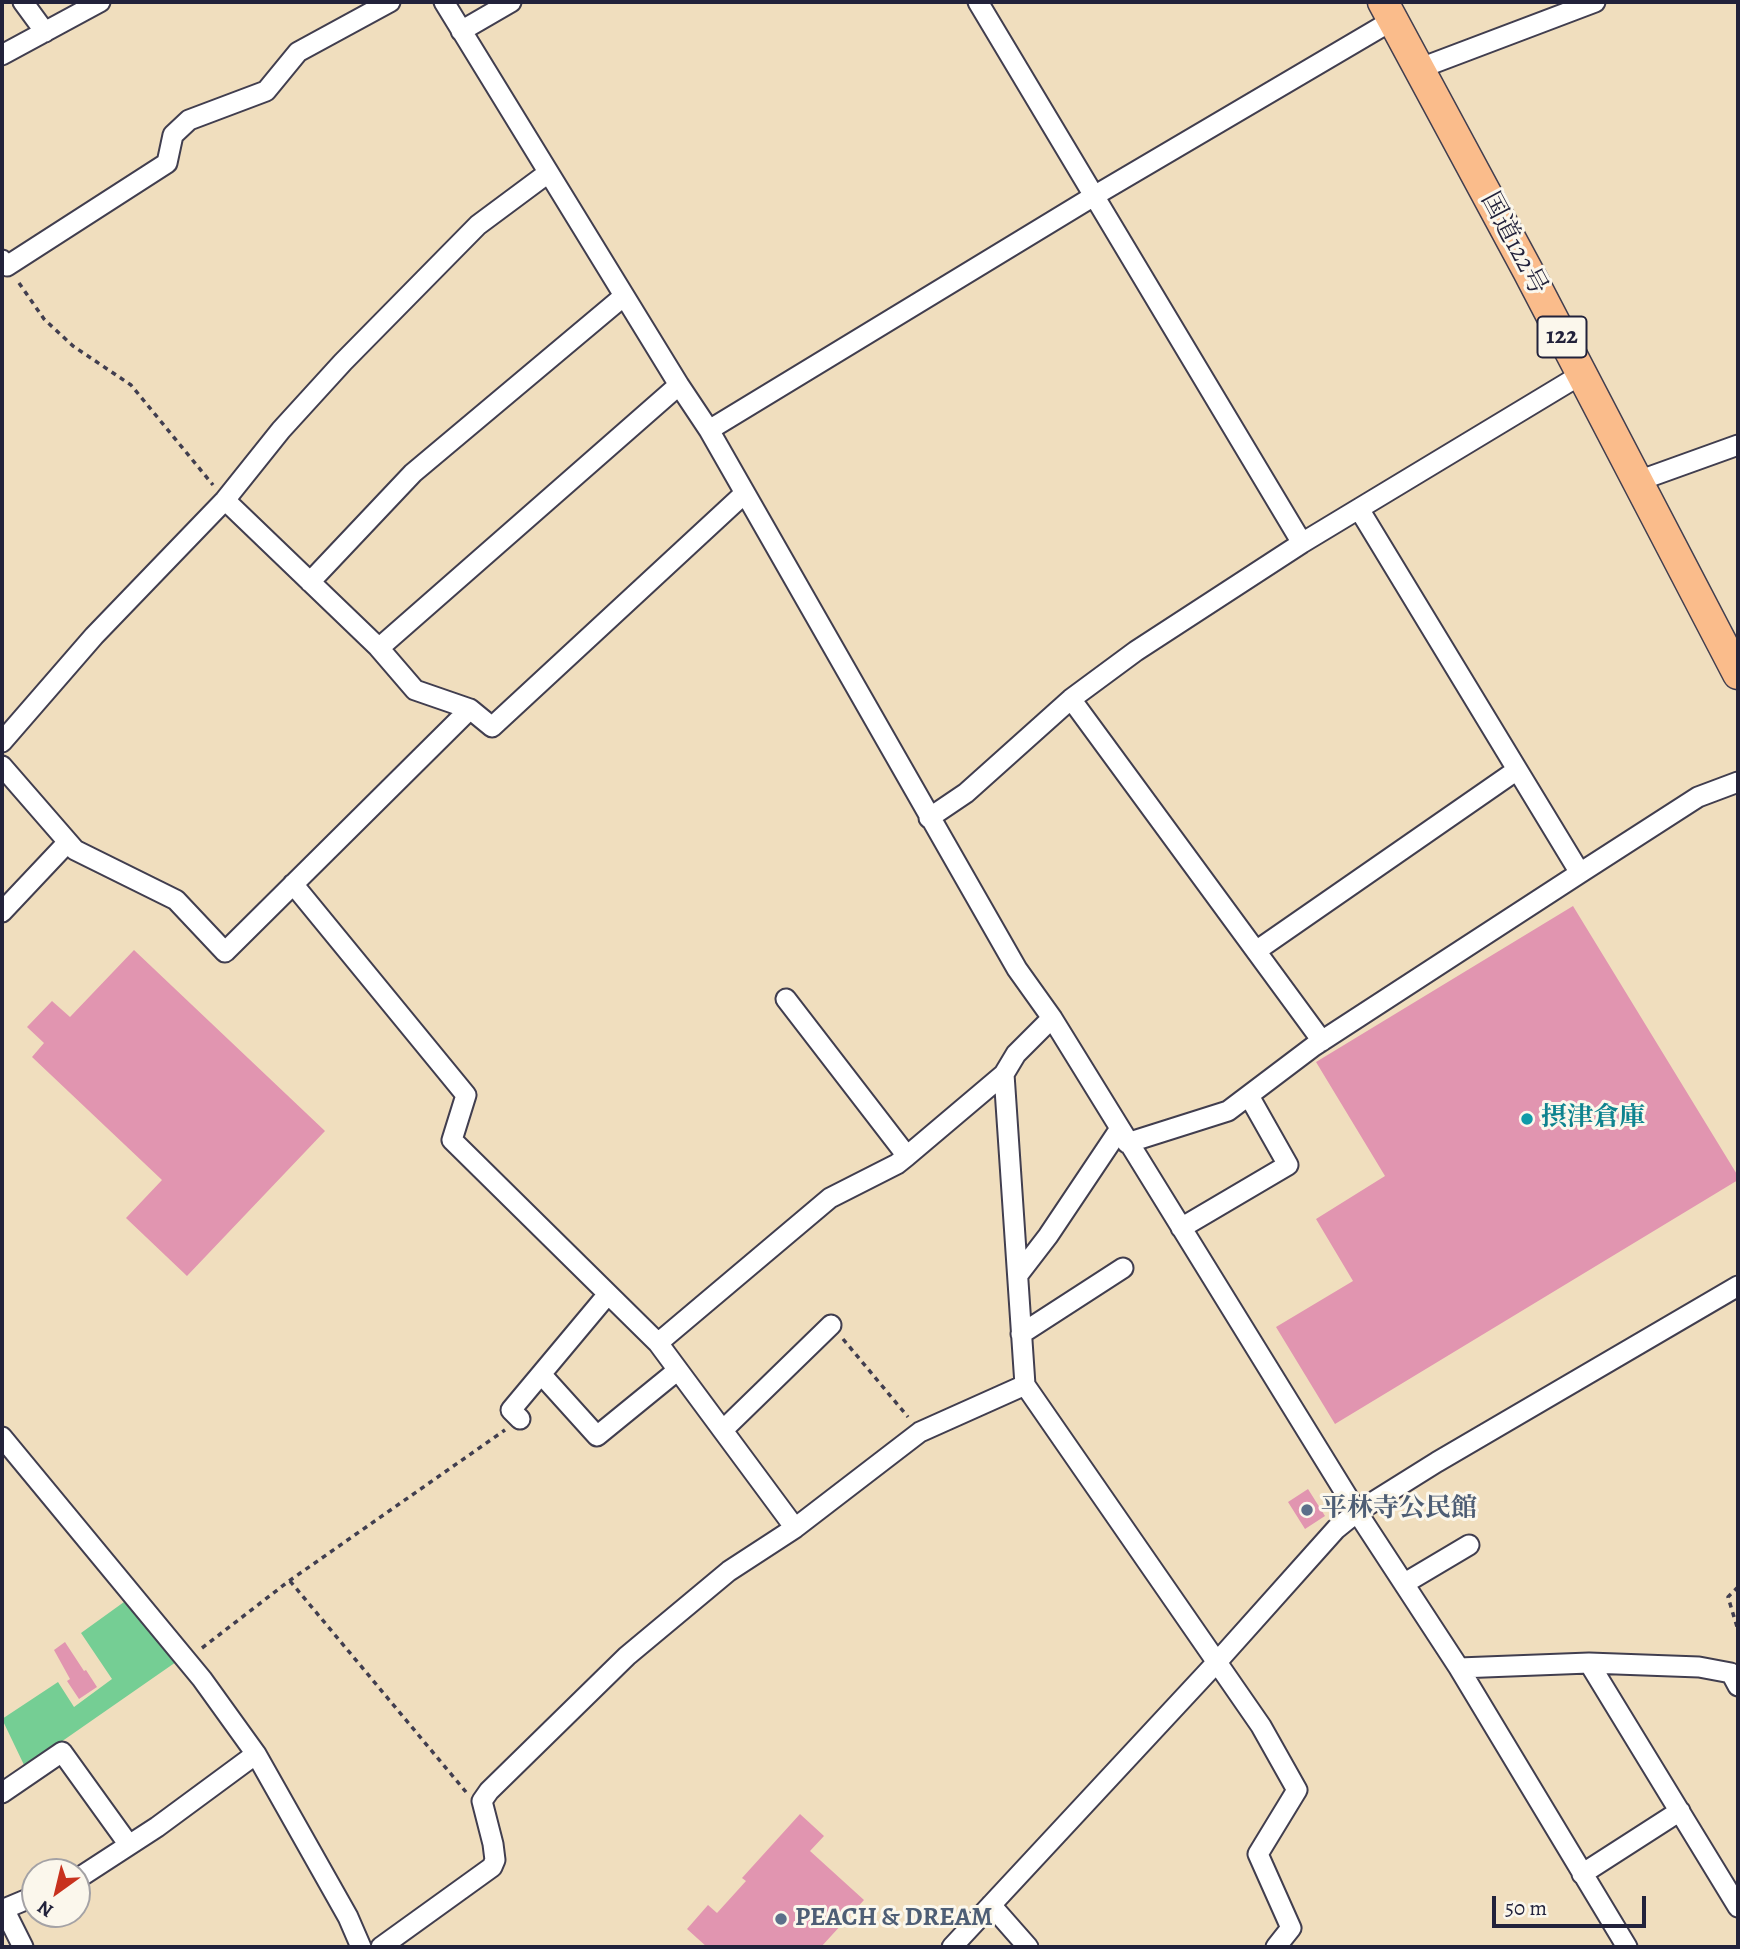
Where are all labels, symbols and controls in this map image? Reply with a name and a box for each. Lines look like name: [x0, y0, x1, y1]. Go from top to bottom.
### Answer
street label: 国道122号: [1473, 187, 1553, 301]
road number: 122: [1538, 316, 1586, 358]
place label: 摂津倉庫: [1541, 1103, 1645, 1135]
marker: 摂津倉庫: [1519, 1111, 1535, 1127]
place label: 平林寺公民館: [1321, 1494, 1477, 1526]
marker: 平林寺公民館: [1299, 1502, 1315, 1518]
north arrow: [21, 1858, 91, 1928]
scale bar: [1495, 1882, 1649, 1926]
text: N: [32, 1894, 58, 1923]
text: 50 m: [1505, 1894, 1547, 1922]
place label: PEACH & DREAM: [795, 1903, 993, 1935]
marker: PEACH & DREAM: [773, 1911, 789, 1927]

